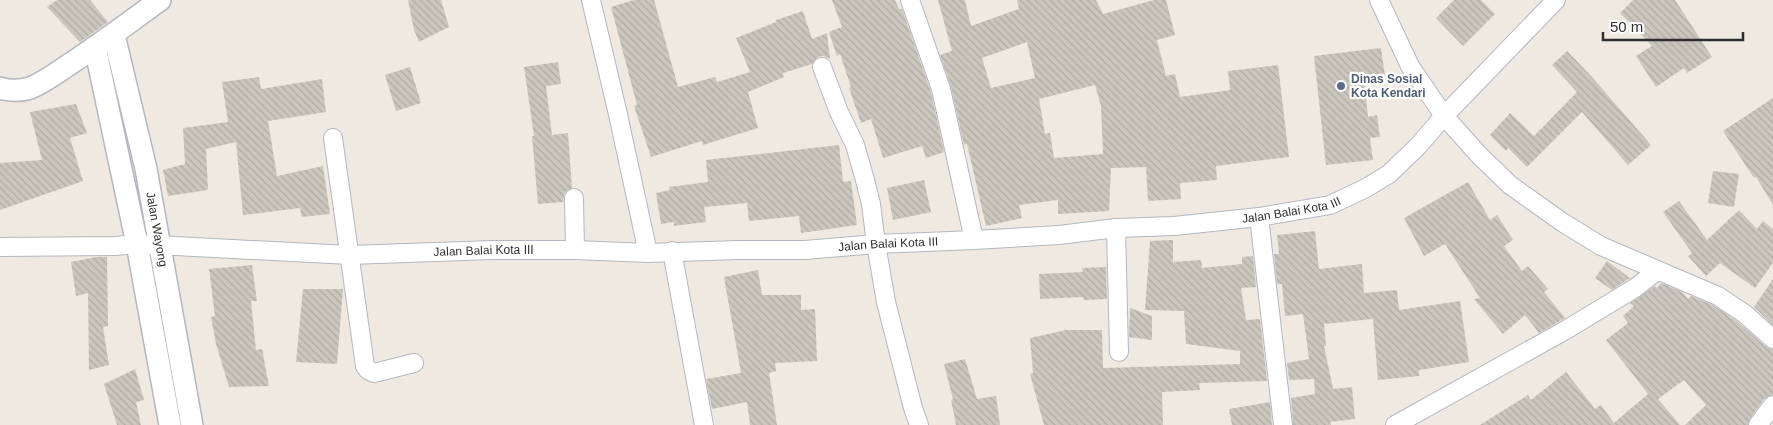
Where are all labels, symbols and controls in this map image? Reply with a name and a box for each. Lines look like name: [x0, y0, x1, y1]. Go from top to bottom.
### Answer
scale bar: [1603, 10, 1743, 42]
text: 50 m: [1610, 18, 1643, 35]
place label: Dinas Sosial Kota Kendari: [1351, 72, 1426, 100]
marker: Dinas Sosial Kota Kendari: [1335, 80, 1347, 92]
street label: Jalan Wayong: [143, 191, 170, 268]
street label: Jalan Balai Kota III: [1241, 194, 1343, 226]
street label: Jalan Balai Kota III: [838, 234, 939, 254]
street label: Jalan Balai Kota III: [433, 243, 534, 259]

